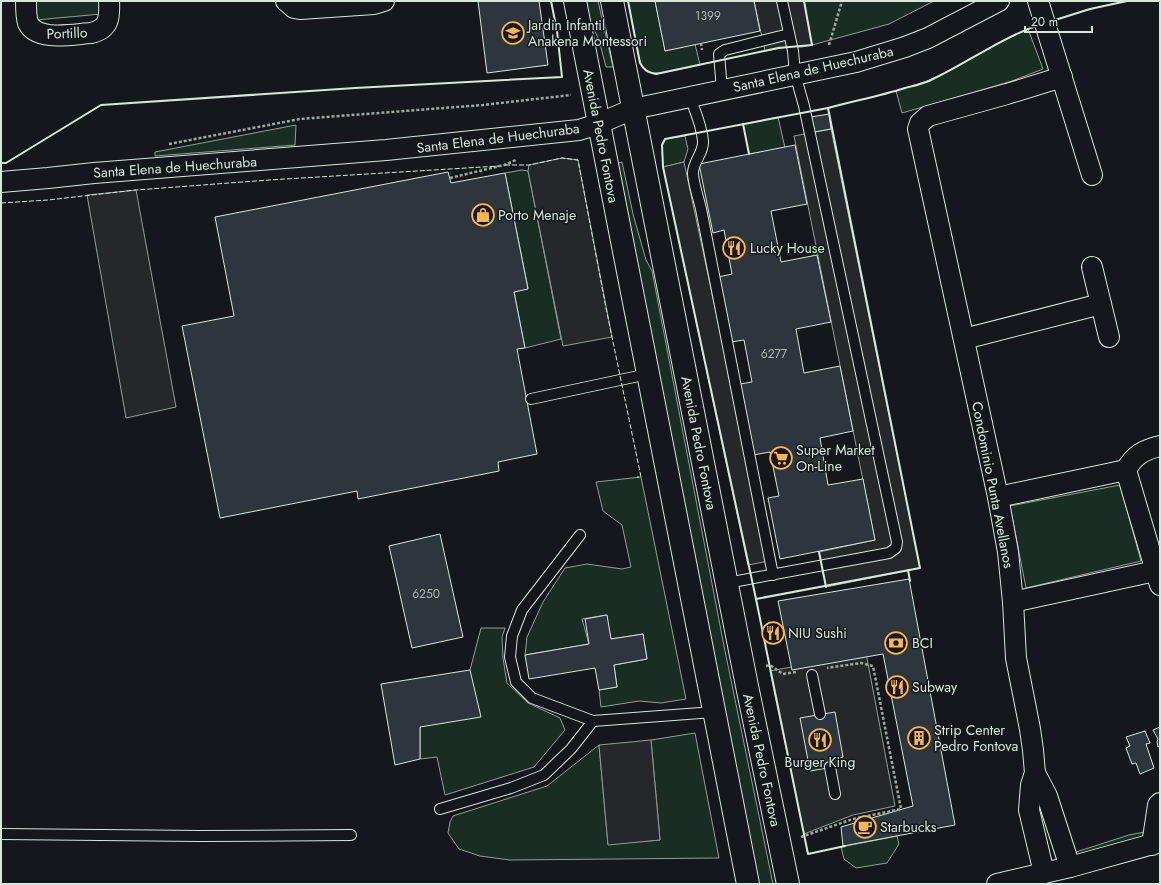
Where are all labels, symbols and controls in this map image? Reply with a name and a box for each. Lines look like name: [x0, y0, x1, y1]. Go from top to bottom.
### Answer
house number: 1399: [695, 7, 721, 25]
scale bar: [1025, 8, 1092, 34]
text: 20 m: [1031, 13, 1058, 31]
place label: Jardin Infantil Anakena Montessori: [526, 15, 647, 51]
school or university icon: Jardin Infantil Anakena Montessori: [500, 20, 526, 46]
street label: Portillo: [46, 22, 88, 44]
street label: Santa Elena de Huechuraba: [731, 41, 895, 97]
street label: Avenida Pedro Fontova: [578, 67, 624, 205]
street label: Santa Elena de Huechuraba: [415, 118, 581, 158]
street label: Santa Elena de Huechuraba: [92, 151, 258, 183]
shop icon: Porto Menaje: [470, 202, 496, 228]
place label: Porto Menaje: [498, 205, 576, 225]
restaurant icon: Lucky House: [721, 235, 747, 261]
place label: Lucky House: [750, 238, 825, 258]
house number: 6277: [761, 345, 788, 363]
street label: Avenida Pedro Fontova: [676, 374, 722, 512]
street label: Condominio Punta Avellanos: [967, 400, 1019, 570]
place label: Super Market On-Line: [796, 440, 875, 476]
supermarket icon: Super Market On-Line: [768, 445, 794, 471]
house number: 6250: [412, 585, 440, 603]
restaurant icon: NIU Sushi: [760, 620, 786, 646]
place label: NIU Sushi: [788, 623, 847, 643]
bank icon: BCI: [883, 630, 909, 656]
place label: BCI: [912, 633, 933, 653]
restaurant icon: Subway: [884, 674, 910, 700]
place label: Subway: [912, 677, 958, 697]
street label: Avenida Pedro Fontova: [738, 692, 786, 828]
place label: Strip Center Pedro Fontova: [934, 720, 1018, 756]
building icon: Strip Center Pedro Fontova: [906, 725, 932, 751]
restaurant icon: Burger King: [807, 727, 833, 753]
place label: Burger King: [785, 752, 855, 772]
cafe icon: Starbucks: [852, 814, 878, 840]
place label: Starbucks: [880, 817, 937, 837]

